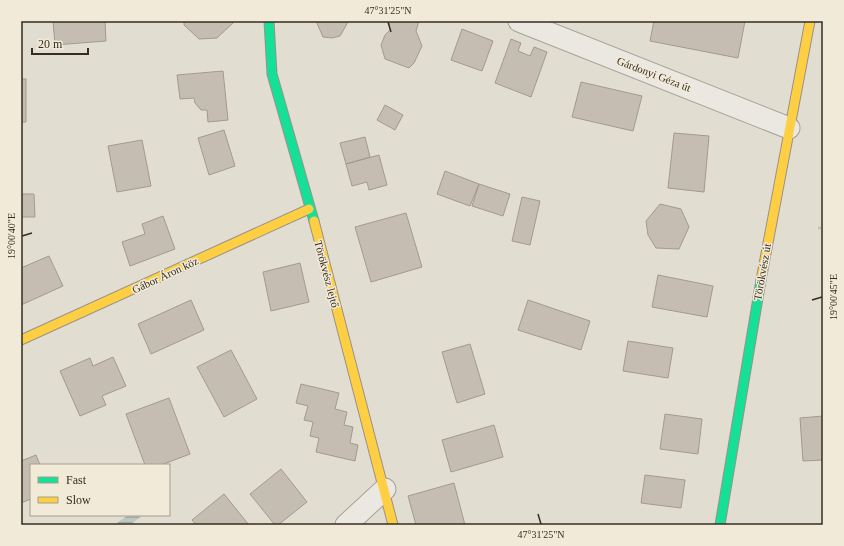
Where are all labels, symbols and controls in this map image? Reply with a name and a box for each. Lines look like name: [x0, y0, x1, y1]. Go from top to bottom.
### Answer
text: 47°31'25"N: [364, 5, 412, 16]
scale bar: [32, 30, 88, 56]
text: 20 m: [38, 37, 63, 51]
street label: Gárdonyi Géza út: [615, 54, 693, 94]
text: 19°00'40"E: [6, 213, 17, 259]
street label: Törökvész lejtő: [312, 239, 342, 309]
street label: Törökvész út: [751, 243, 773, 301]
street label: Gábor Áron köz: [130, 254, 200, 296]
text: 19°00'45"E: [828, 274, 839, 320]
legend: [30, 464, 170, 516]
text: Fast: [66, 473, 87, 487]
text: Slow: [66, 493, 91, 507]
text: 47°31'25"N: [517, 529, 565, 540]

